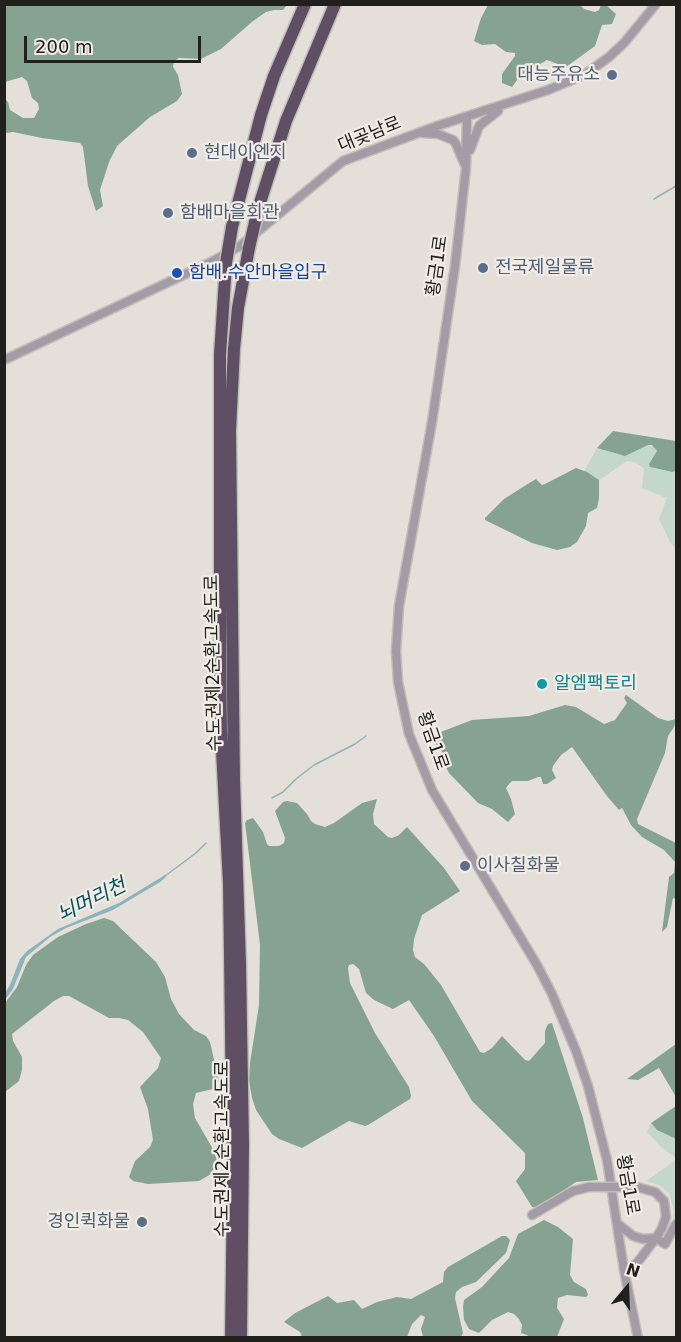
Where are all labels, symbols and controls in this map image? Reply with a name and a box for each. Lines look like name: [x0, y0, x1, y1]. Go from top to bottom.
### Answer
scale bar: [27, 24, 204, 62]
text: 200 m: [35, 36, 93, 57]
place label: 대능주유소: [517, 64, 600, 86]
marker: 대능주유소: [605, 68, 619, 82]
street label: 대곶남로: [335, 113, 405, 157]
place label: 현대이엔지: [204, 142, 287, 164]
marker: 현대이엔지: [185, 146, 199, 160]
place label: 함배마을회관: [180, 202, 279, 224]
marker: 함배마을회관: [161, 206, 175, 220]
street label: 황금1로: [423, 234, 453, 298]
place label: 전국제일물류: [495, 257, 594, 279]
marker: 전국제일물류: [476, 261, 490, 275]
place label: 함배.수안마을입구: [189, 262, 327, 284]
marker: 함배.수안마을입구: [170, 266, 184, 280]
street label: 수도권제2순환고속도로: [202, 574, 226, 752]
place label: 알엠팩토리: [554, 673, 637, 695]
marker: 알엠팩토리: [535, 677, 549, 691]
street label: 황금1로: [412, 709, 452, 773]
place label: 이사칠화물: [477, 855, 560, 877]
marker: 이사칠화물: [458, 859, 472, 873]
water label: 뇌머리천: [54, 874, 130, 928]
street label: 수도권제2순환고속도로: [212, 1060, 234, 1238]
street label: 황금1로: [611, 1153, 643, 1217]
place label: 경인퀵화물: [47, 1211, 130, 1233]
marker: 경인퀵화물: [135, 1215, 149, 1229]
north arrow: [597, 1258, 657, 1318]
text: N: [624, 1259, 642, 1282]

